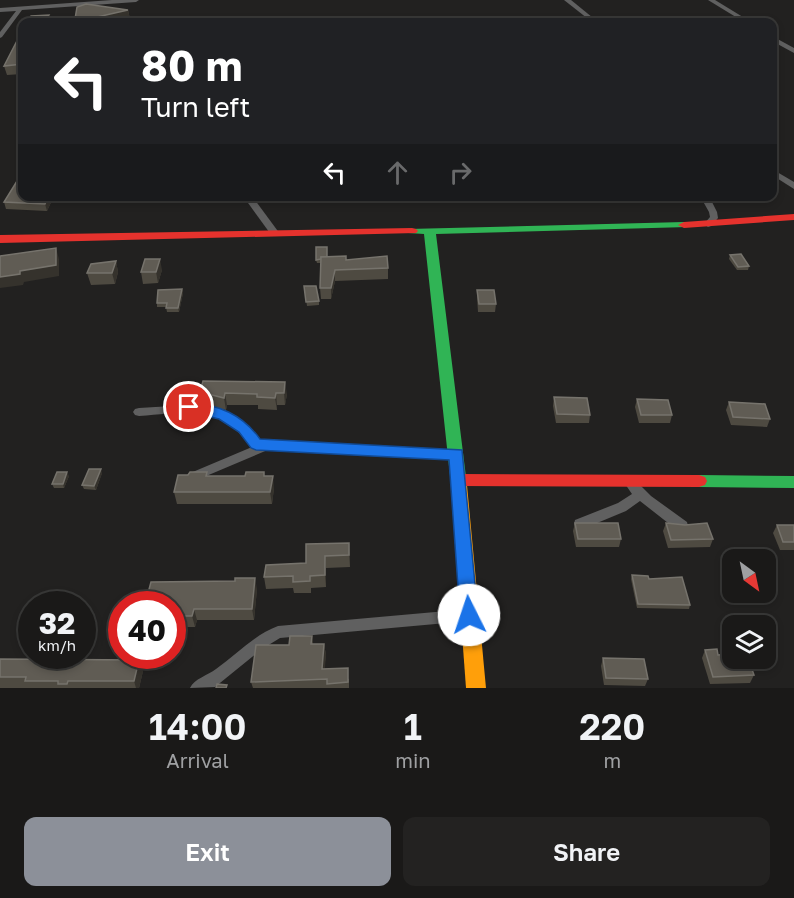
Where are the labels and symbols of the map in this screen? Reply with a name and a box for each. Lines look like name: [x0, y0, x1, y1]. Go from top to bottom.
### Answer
pin: [163, 381, 214, 432]
north arrow: [722, 549, 776, 603]
position arrow: [437, 583, 501, 647]
speed limit sign: 40: [108, 591, 186, 669]

